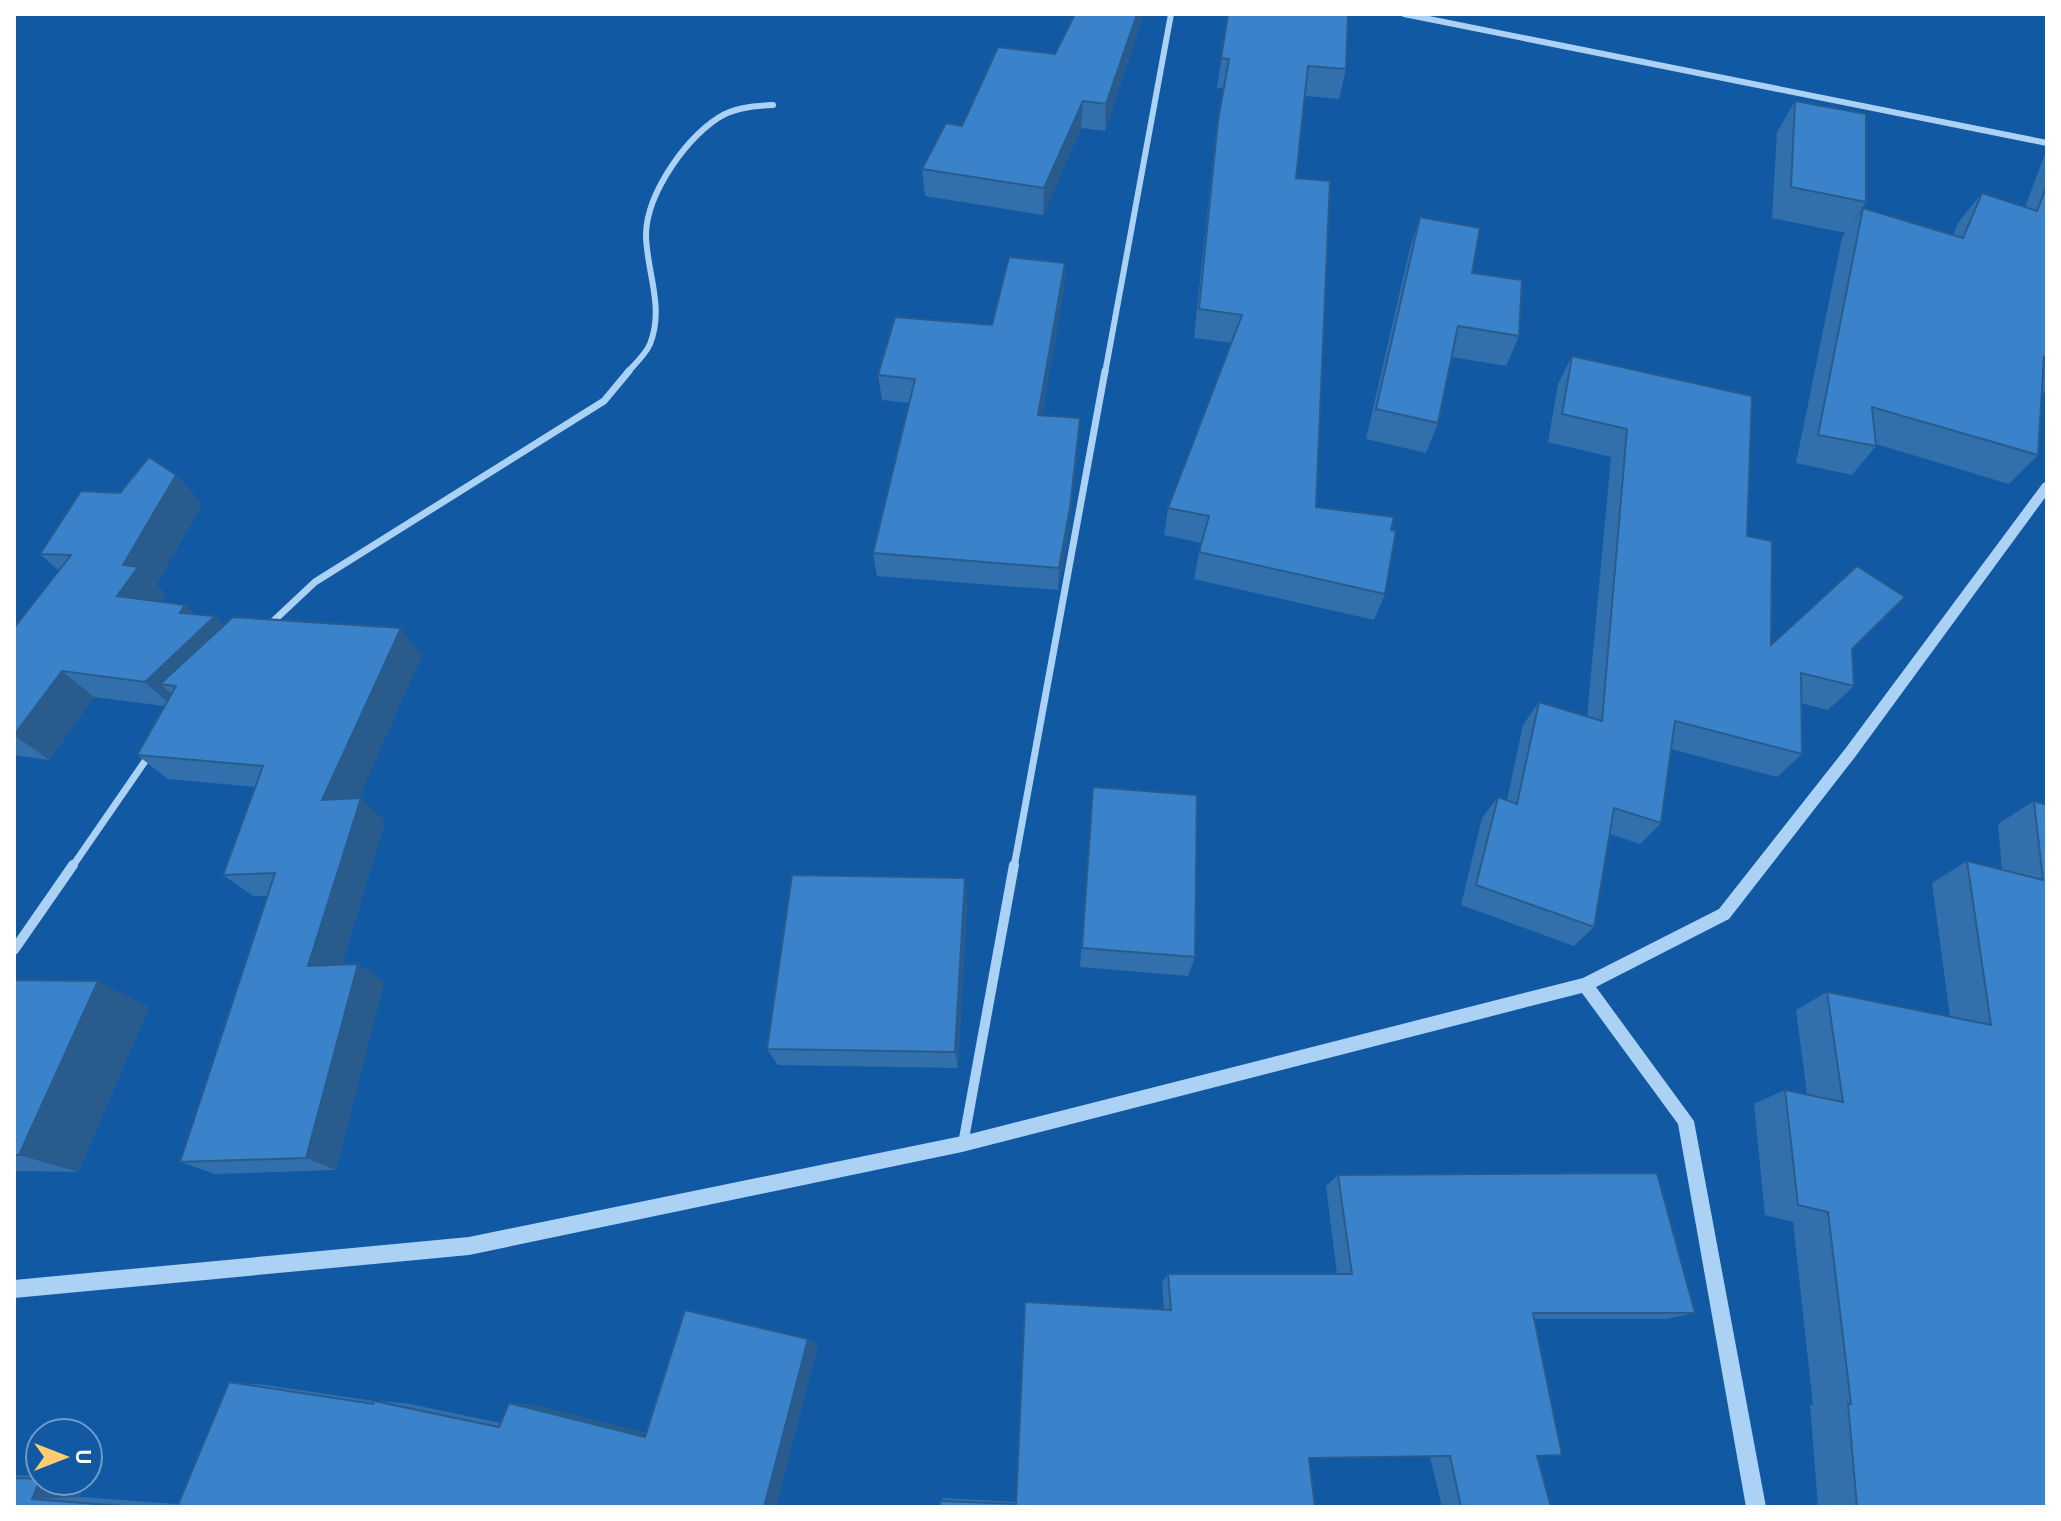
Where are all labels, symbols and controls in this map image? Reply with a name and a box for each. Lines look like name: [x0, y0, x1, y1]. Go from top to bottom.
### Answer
north arrow: [24, 1417, 104, 1497]
text: U: [70, 1450, 98, 1464]

